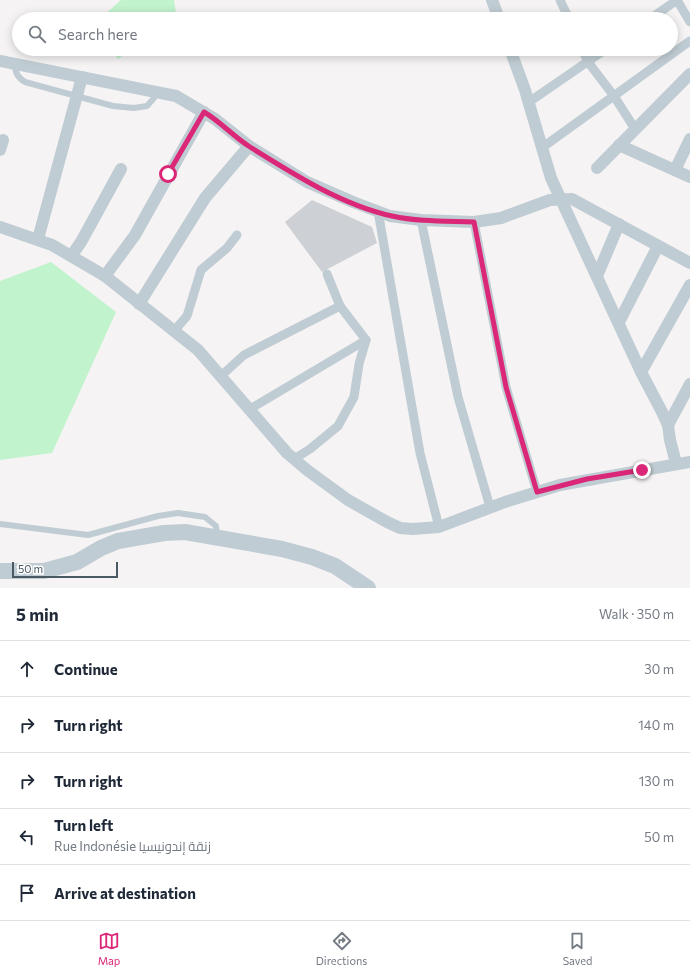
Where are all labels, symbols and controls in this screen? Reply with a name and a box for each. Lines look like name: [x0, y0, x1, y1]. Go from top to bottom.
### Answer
search box: [12, 12, 678, 56]
icon: search: [26, 23, 48, 45]
text: Search here: [58, 25, 137, 43]
route start: [159, 165, 177, 183]
route end: [633, 461, 651, 479]
scale bar: [12, 560, 118, 579]
text: 50 m: [18, 562, 43, 575]
text: 5 min: [16, 604, 59, 625]
text: Walk · 350 m: [599, 606, 674, 622]
icon: ahead: [16, 658, 38, 680]
text: Continue: [54, 660, 118, 678]
text: 30 m: [644, 661, 674, 677]
icon: right: [16, 714, 38, 736]
text: Turn right: [54, 716, 123, 734]
text: 140 m: [638, 717, 674, 733]
icon: right: [16, 770, 38, 792]
text: Turn right: [54, 772, 123, 790]
text: 130 m: [639, 773, 674, 789]
text: Turn left: [54, 816, 113, 834]
icon: left: [16, 826, 38, 848]
text: 50 m: [644, 829, 674, 845]
text: Rue Indonésie زنقة إندونيسيا: [54, 838, 211, 854]
icon: arrive: [16, 882, 38, 904]
text: Arrive at destination: [54, 884, 196, 902]
tab: Map: [98, 930, 120, 967]
tab: Directions: [316, 930, 367, 967]
tab: Saved: [563, 930, 592, 967]

